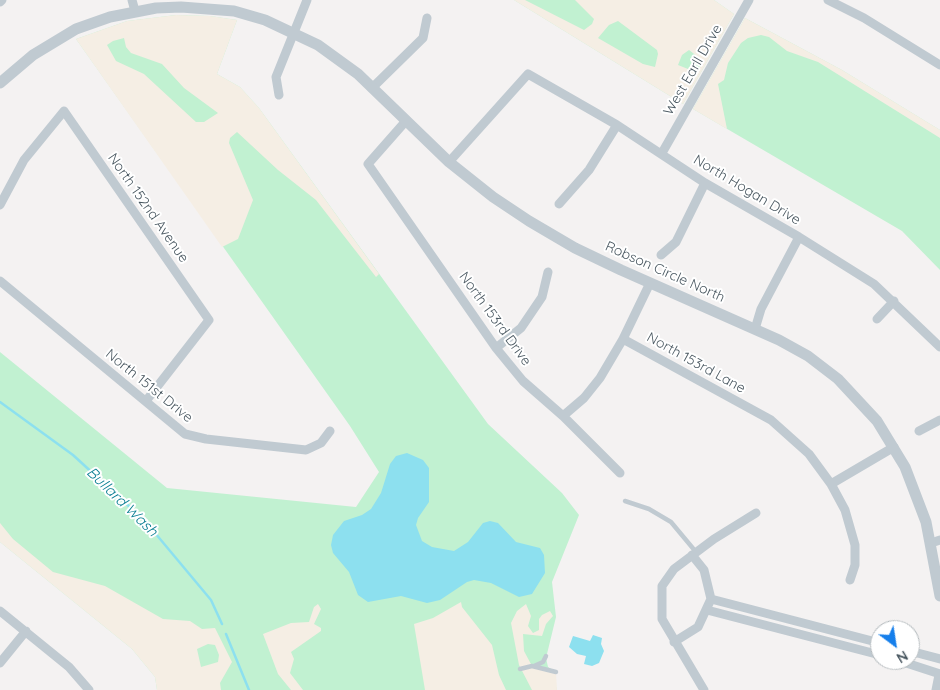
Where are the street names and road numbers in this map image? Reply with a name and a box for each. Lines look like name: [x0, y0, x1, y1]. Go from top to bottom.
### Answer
street label: West Earll Drive: [660, 22, 726, 118]
street label: North 152nd Avenue: [104, 150, 192, 266]
street label: North Hogan Drive: [690, 151, 804, 229]
street label: Robson Circle North: [603, 238, 727, 306]
street label: North 153rd Drive: [455, 269, 535, 369]
street label: North 153rd Lane: [644, 329, 748, 397]
street label: North 151st Drive: [102, 346, 196, 426]

